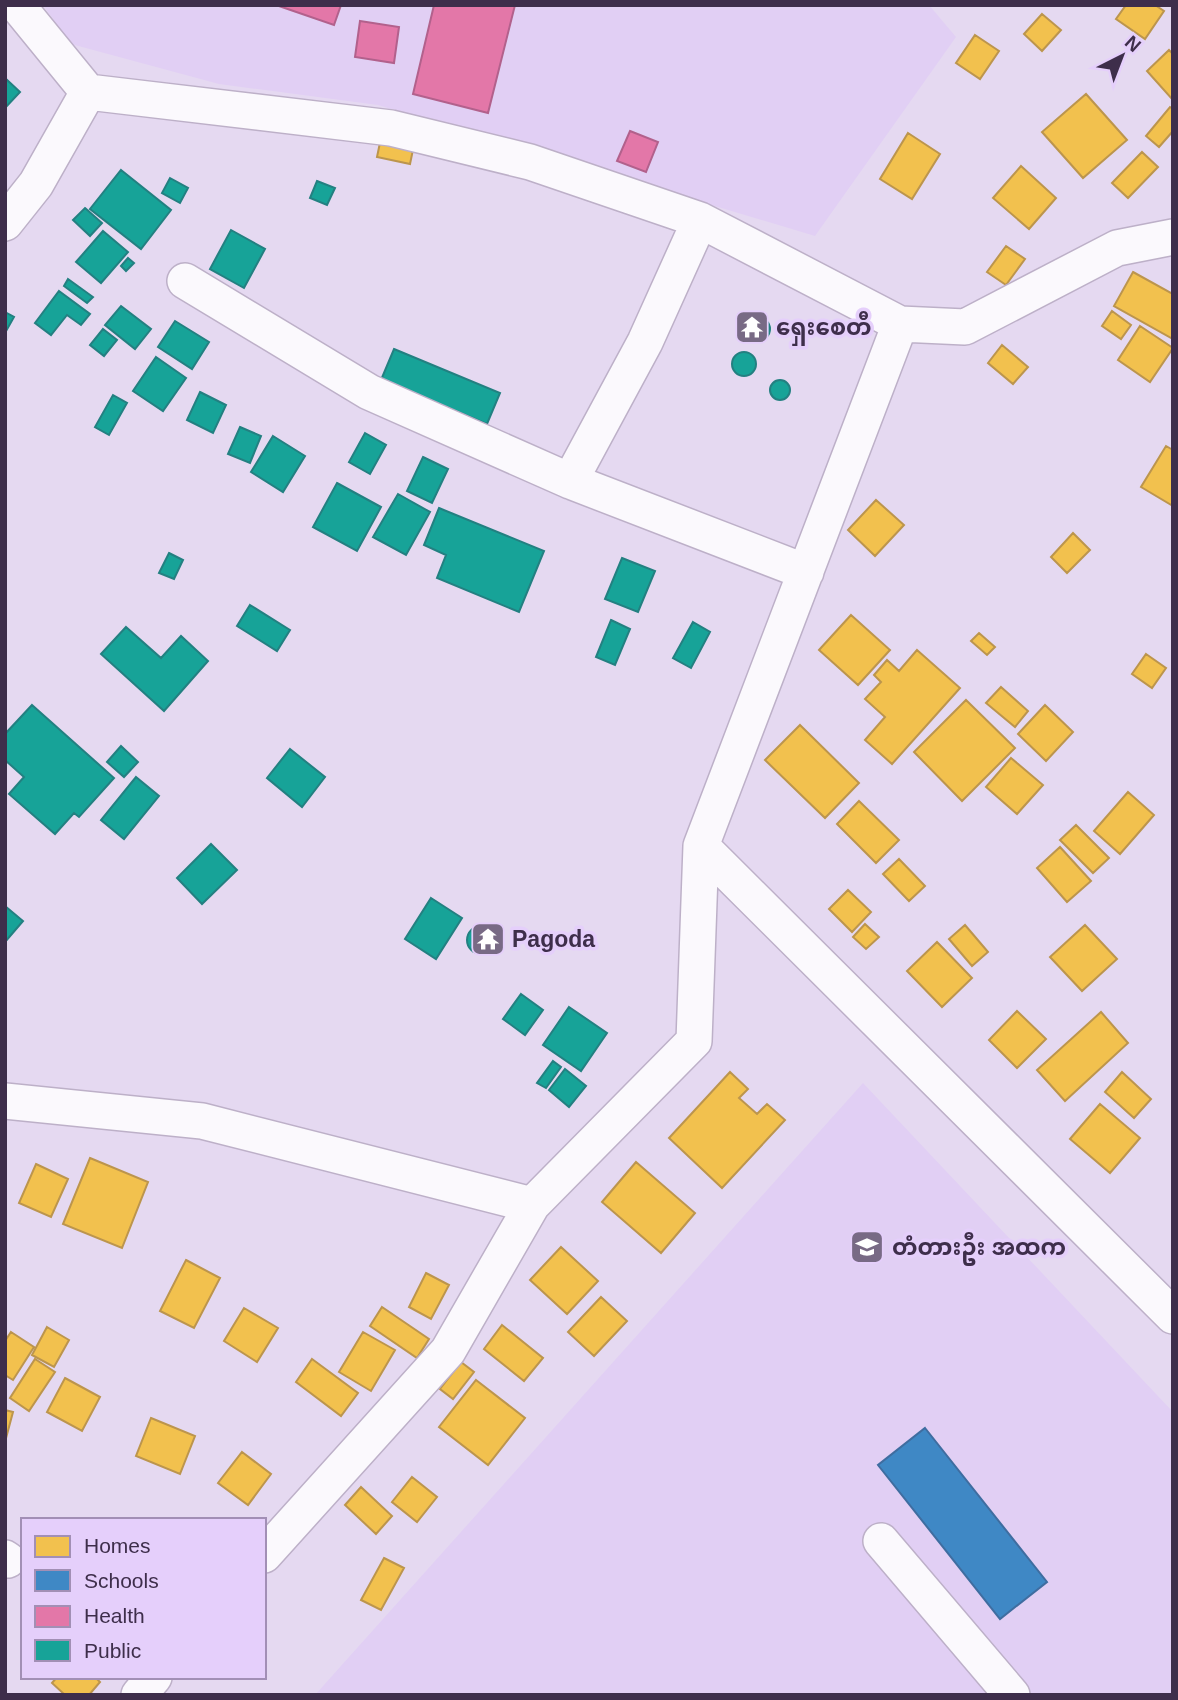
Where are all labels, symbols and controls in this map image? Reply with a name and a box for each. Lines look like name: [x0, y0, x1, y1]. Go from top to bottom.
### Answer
north arrow: [1087, 21, 1157, 91]
text: N: [1121, 31, 1145, 56]
temple icon: ရှေးစေတီ: [733, 308, 771, 346]
place label: ရှေးစေတီ: [776, 311, 872, 346]
temple icon: Pagoda: [469, 920, 507, 958]
place label: Pagoda: [512, 926, 595, 952]
school or university icon: တံတားဦး အထက: [848, 1228, 886, 1266]
place label: တံတားဦး အထက: [892, 1232, 1066, 1266]
legend: [21, 1518, 266, 1679]
text: Homes: [84, 1534, 151, 1557]
text: Schools: [84, 1569, 159, 1592]
text: Health: [84, 1604, 145, 1627]
text: Public: [84, 1639, 141, 1662]

